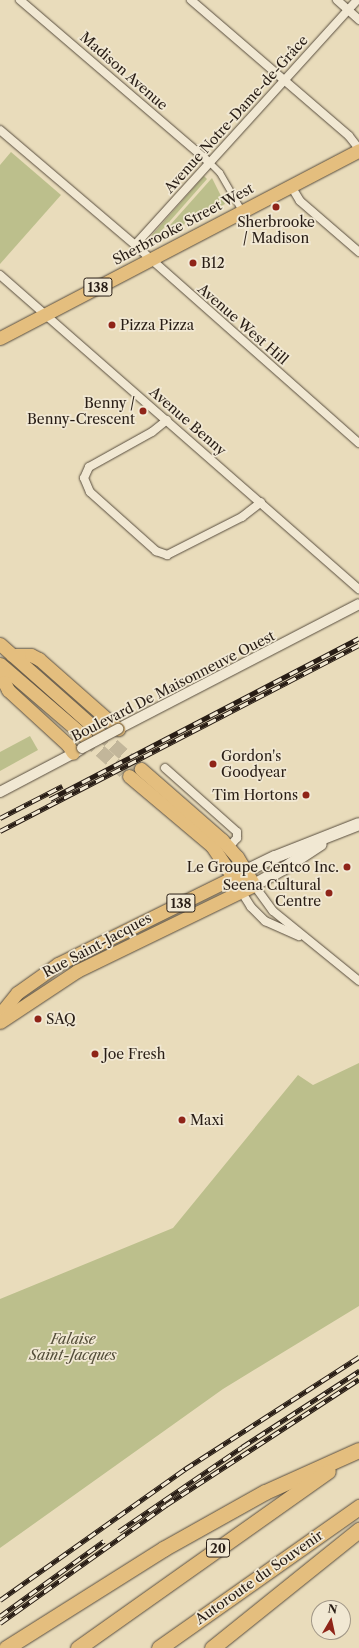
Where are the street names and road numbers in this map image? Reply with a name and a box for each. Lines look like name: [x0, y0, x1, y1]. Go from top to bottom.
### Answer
street label: Madison Avenue: [77, 28, 171, 114]
street label: Avenue Notre-Dame-de-Grâce: [161, 32, 311, 196]
street label: Sherbrooke Street West: [109, 180, 257, 268]
road number: 138: [83, 276, 113, 298]
street label: Avenue West Hill: [194, 280, 292, 368]
street label: Avenue Benny: [146, 383, 230, 459]
street label: Boulevard De Maisonneuve Ouest: [68, 627, 278, 745]
road number: 138: [166, 892, 196, 914]
street label: Rue Saint-Jacques: [40, 909, 154, 981]
street label: Autoroute du Souvenir: [192, 1527, 326, 1627]
road number: 20: [206, 1537, 230, 1559]

